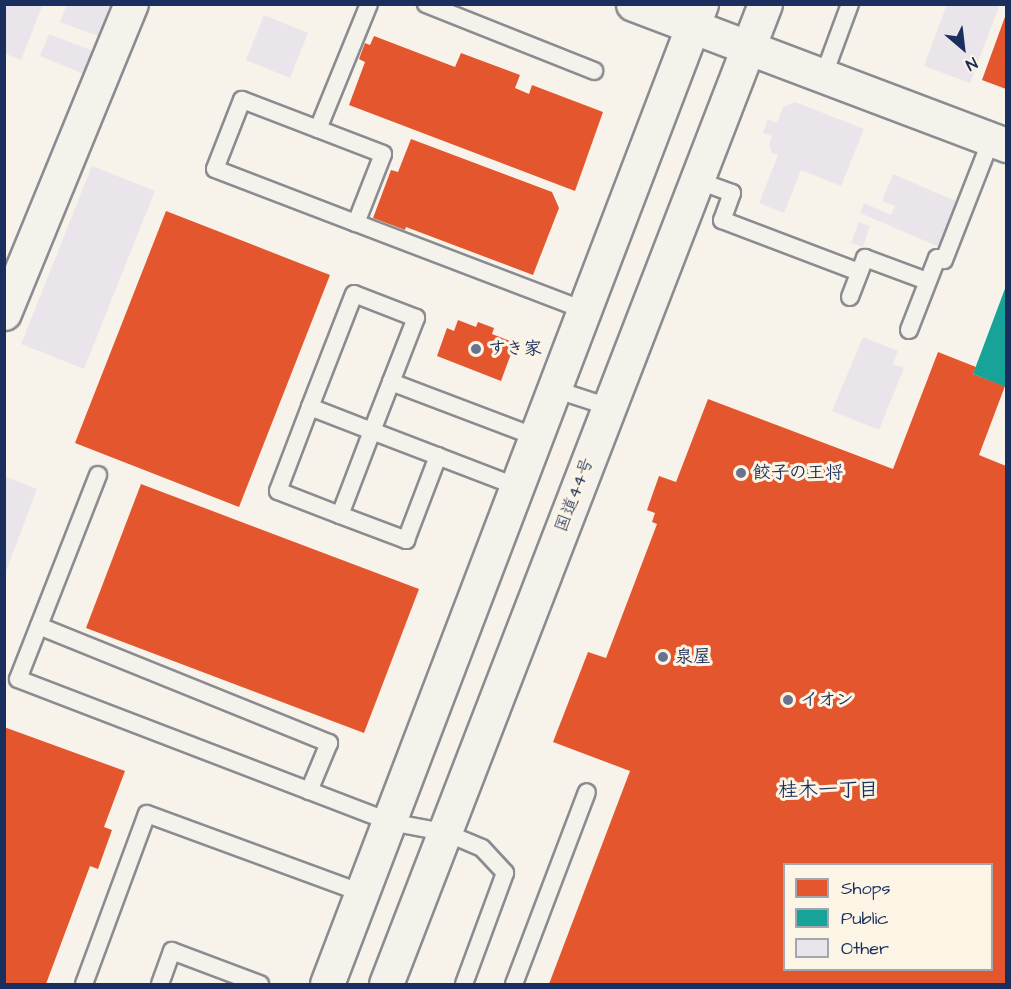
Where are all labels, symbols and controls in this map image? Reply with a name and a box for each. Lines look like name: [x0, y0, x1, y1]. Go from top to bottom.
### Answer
north arrow: [933, 18, 993, 78]
text: N: [962, 52, 981, 76]
place label: すき家: [488, 338, 542, 360]
marker: すき家: [469, 342, 483, 356]
street label: 国道44号: [551, 454, 599, 536]
place label: 餃子の王将: [753, 462, 843, 484]
marker: 餃子の王将: [734, 466, 748, 480]
place label: 泉屋: [675, 646, 711, 668]
marker: 泉屋: [656, 650, 670, 664]
place label: イオン: [800, 689, 854, 711]
marker: イオン: [781, 693, 795, 707]
district label: 桂木一丁目: [778, 778, 878, 802]
legend: [783, 863, 993, 971]
text: Shops: [841, 876, 891, 901]
text: Public: [841, 906, 889, 931]
text: Other: [841, 936, 889, 961]

